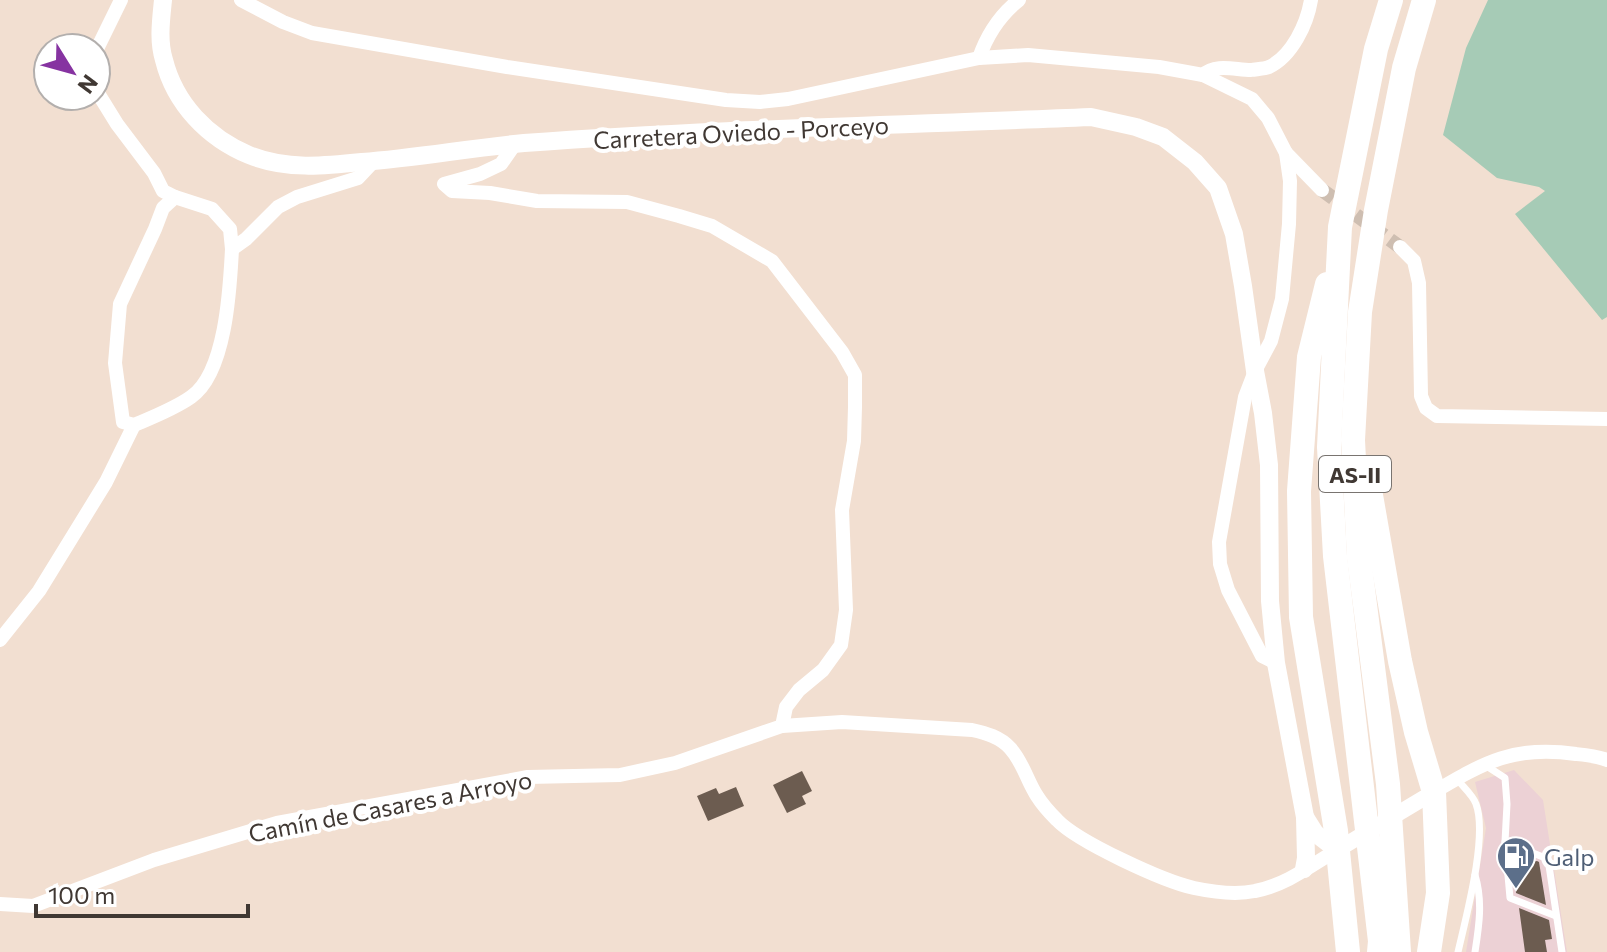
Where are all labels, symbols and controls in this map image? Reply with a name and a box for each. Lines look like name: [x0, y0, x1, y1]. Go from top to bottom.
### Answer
north arrow: [32, 32, 112, 112]
text: N: [73, 70, 104, 99]
street label: Carretera Oviedo - Porceyo: [592, 110, 890, 154]
road number: AS-II: [1319, 456, 1391, 492]
street label: Camín de Casares a Arroyo: [246, 764, 534, 848]
fuel station icon: Galp: [1495, 835, 1537, 890]
place label: Galp: [1544, 842, 1594, 871]
scale bar: [36, 868, 248, 918]
text: 100 m: [48, 880, 115, 909]

